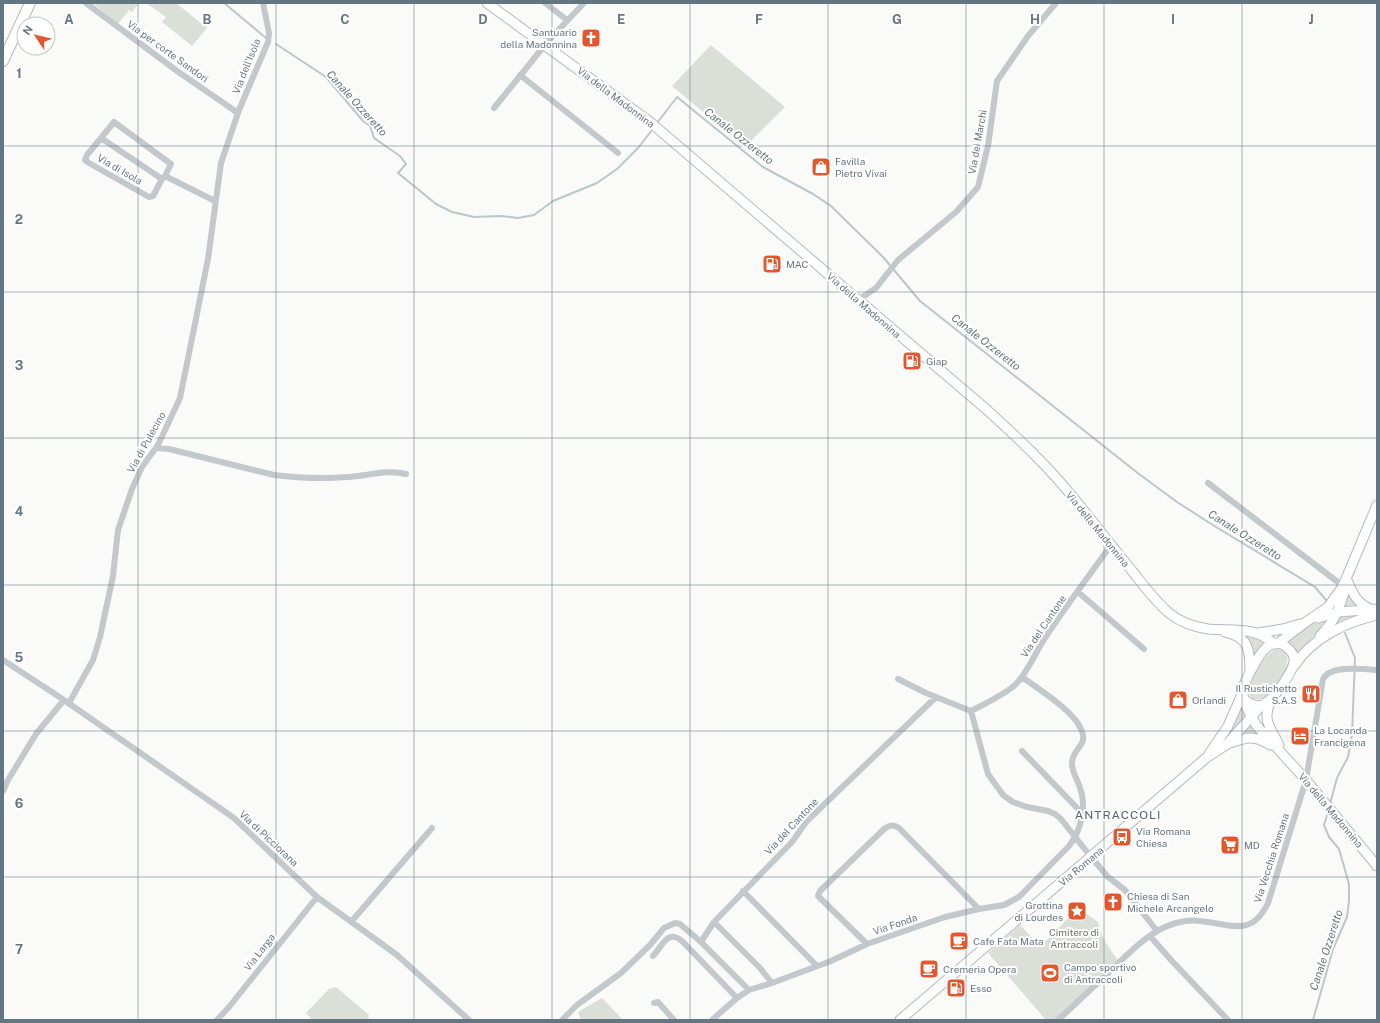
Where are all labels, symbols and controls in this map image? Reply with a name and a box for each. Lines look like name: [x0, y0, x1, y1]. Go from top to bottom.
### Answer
text: A: [64, 12, 74, 27]
text: B: [203, 12, 212, 27]
text: C: [340, 12, 350, 27]
text: D: [478, 12, 488, 27]
text: E: [617, 12, 625, 27]
text: F: [755, 12, 763, 27]
text: G: [892, 12, 902, 27]
text: H: [1030, 12, 1040, 27]
text: I: [1171, 12, 1175, 27]
text: J: [1308, 12, 1314, 27]
north arrow: [16, 16, 56, 56]
street label: Via per corte Sandori: [125, 17, 211, 85]
text: N: [20, 23, 35, 37]
place label: Santuario della Madonnina: [500, 26, 577, 50]
church icon: Santuario della Madonnina: [580, 27, 602, 49]
street label: Via dell'Isola: [229, 37, 263, 95]
street label: Via della Madonnina: [575, 64, 657, 130]
text: 1: [16, 66, 22, 81]
water label: Canale Ozzeretto: [324, 68, 390, 138]
water label: Canale Ozzeretto: [702, 105, 776, 167]
street label: Via dei Marchi: [965, 109, 989, 175]
street label: Via di Isola: [95, 151, 145, 187]
place label: Favilla Pietro Vivai: [835, 155, 887, 179]
shop icon: Favilla Pietro Vivai: [810, 156, 832, 178]
text: 2: [15, 212, 23, 227]
fuel station icon: MAC: [761, 253, 783, 275]
place label: MAC: [786, 258, 809, 270]
street label: Via della Madonnina: [825, 270, 903, 340]
water label: Canale Ozzeretto: [949, 311, 1023, 373]
fuel station icon: Giap: [901, 350, 923, 372]
place label: Giap: [926, 355, 947, 367]
text: 3: [15, 358, 24, 373]
street label: Via di Pulecino: [124, 409, 168, 475]
street label: Via della Madonnina: [1064, 489, 1132, 569]
text: 4: [15, 504, 24, 519]
water label: Canale Ozzeretto: [1206, 508, 1284, 562]
street label: Via del Cantone: [1018, 592, 1069, 660]
text: 5: [15, 650, 24, 665]
place label: Il Rustichetto S.A.S: [1236, 682, 1297, 706]
restaurant icon: Il Rustichetto S.A.S: [1300, 683, 1322, 705]
shop icon: Orlandi: [1167, 689, 1189, 711]
place label: Orlandi: [1192, 694, 1226, 706]
place label: La Locanda Francigena: [1314, 724, 1367, 748]
hotel icon: La Locanda Francigena: [1289, 725, 1311, 747]
street label: Via della Madonnina: [1296, 770, 1366, 850]
street label: Via del Cantone: [762, 795, 820, 857]
text: 6: [15, 796, 24, 811]
street label: Via di Picciorana: [237, 808, 301, 868]
district label: ANTRACCOLI: [1075, 808, 1161, 822]
street label: Via Vecchia Romana: [1251, 812, 1291, 904]
place label: Via Romana Chiesa: [1136, 825, 1191, 849]
bus stop icon: Via Romana Chiesa: [1111, 826, 1133, 848]
supermarket icon: MD: [1219, 834, 1241, 856]
place label: MD: [1244, 839, 1260, 851]
street label: Via Romana: [1056, 844, 1106, 888]
place label: Chiesa di San Michele Arcangelo: [1127, 890, 1214, 914]
church icon: Chiesa di San Michele Arcangelo: [1102, 891, 1124, 913]
place label: Grottina di Lourdes: [1014, 899, 1063, 923]
place icon: Grottina di Lourdes: [1066, 900, 1088, 922]
water label: Canale Ozzeretto: [1307, 908, 1345, 992]
street label: Via Fonda: [871, 911, 919, 937]
park label: Cimitero di Antraccoli: [1049, 926, 1099, 950]
cafe icon: Cafe Fata Mata: [948, 930, 970, 952]
street label: Via Larga: [241, 931, 277, 973]
place label: Cafe Fata Mata: [973, 935, 1044, 947]
text: 7: [15, 942, 23, 957]
cafe icon: Cremeria Opera: [918, 958, 940, 980]
place label: Campo sportivo di Antraccoli: [1064, 961, 1137, 985]
sports icon: Campo sportivo di Antraccoli: [1039, 962, 1061, 984]
place label: Cremeria Opera: [943, 963, 1016, 975]
fuel station icon: Esso: [945, 977, 967, 999]
place label: Esso: [970, 982, 992, 994]

